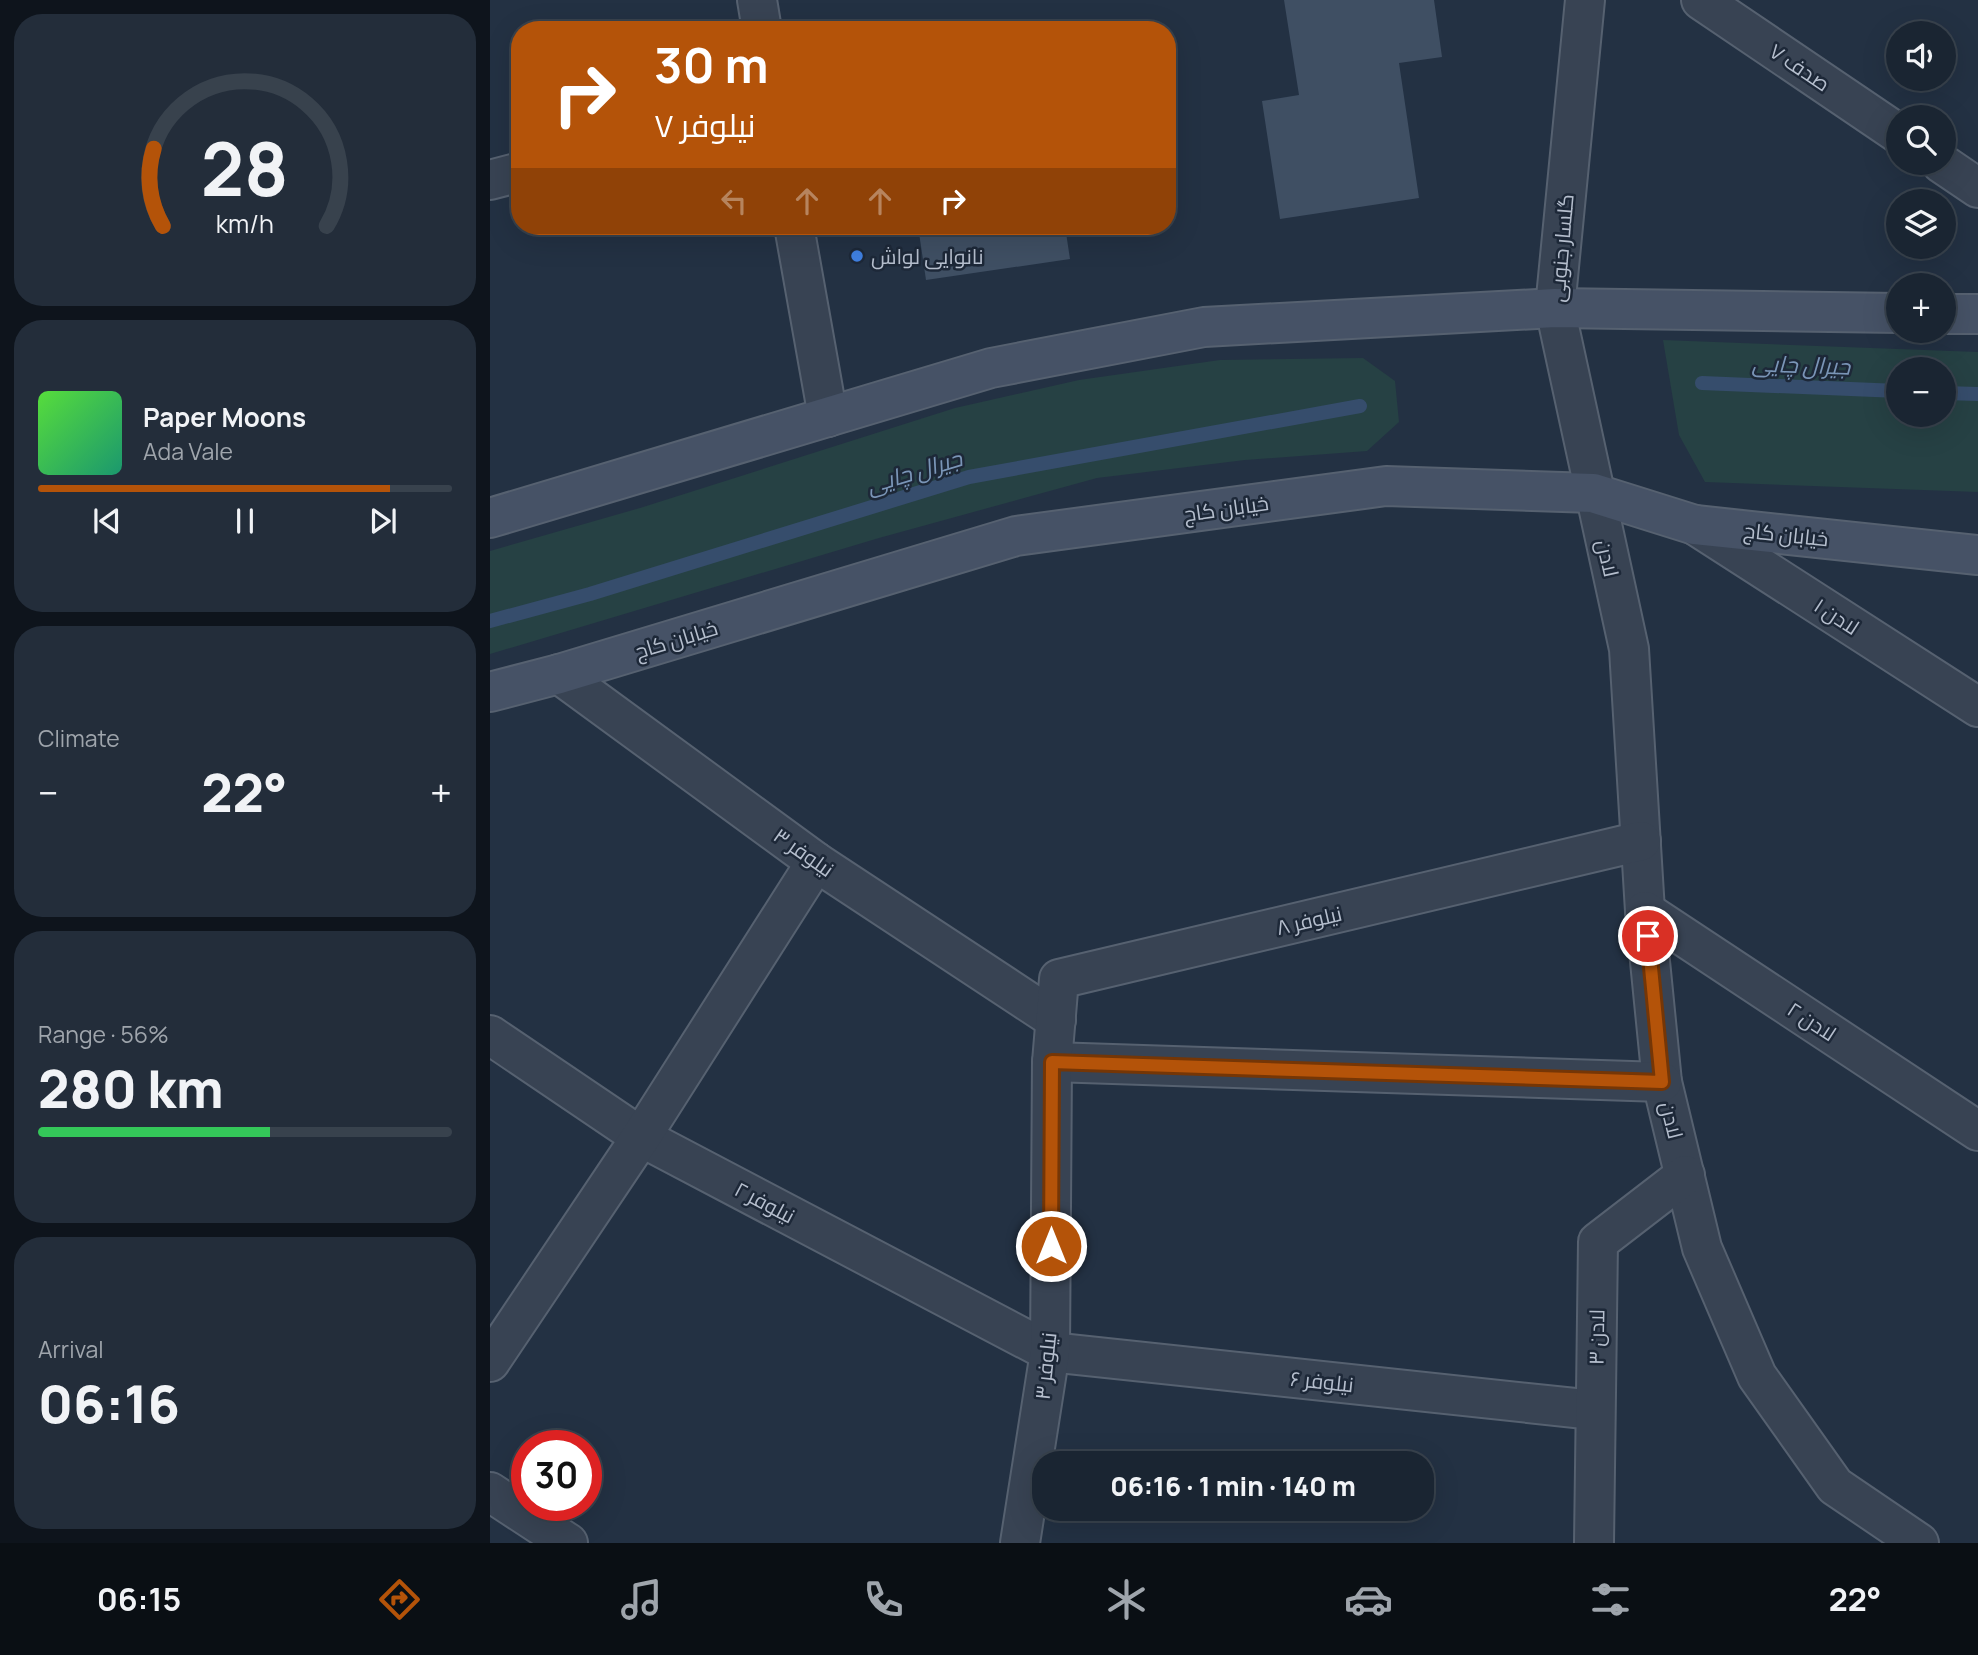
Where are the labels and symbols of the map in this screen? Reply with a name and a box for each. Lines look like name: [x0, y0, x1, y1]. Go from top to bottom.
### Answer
street label: صدف ۷: [1764, 37, 1836, 97]
street label: گلسار جنوبی: [1542, 193, 1580, 303]
place label: نانوایی لواش: [871, 242, 984, 270]
marker: نانوایی لواش: [849, 248, 865, 264]
water label: جیرال چایی: [1751, 346, 1852, 383]
water label: جیرال چایی: [862, 441, 967, 502]
street label: خیابان کاج: [1182, 488, 1270, 529]
street label: خیابان کاج: [1742, 516, 1830, 553]
street label: لادن: [1590, 537, 1626, 579]
street label: لادن ۱: [1809, 591, 1865, 641]
street label: خیابان کاج: [631, 613, 721, 666]
street label: نیلوفر ۳: [768, 821, 840, 883]
street label: نیلوفر ۸: [1273, 899, 1345, 941]
pin: [1618, 906, 1678, 966]
street label: لادن ۲: [1782, 995, 1842, 1047]
street label: لادن: [1654, 1098, 1690, 1142]
street label: نیلوفر ۲: [730, 1174, 800, 1230]
position arrow: [1014, 1209, 1088, 1283]
street label: لادن ۳: [1582, 1309, 1610, 1365]
street label: نیلوفر ۳: [1028, 1331, 1062, 1401]
street label: نیلوفر ۶: [1289, 1364, 1355, 1398]
speed limit sign: 30: [511, 1430, 602, 1521]

